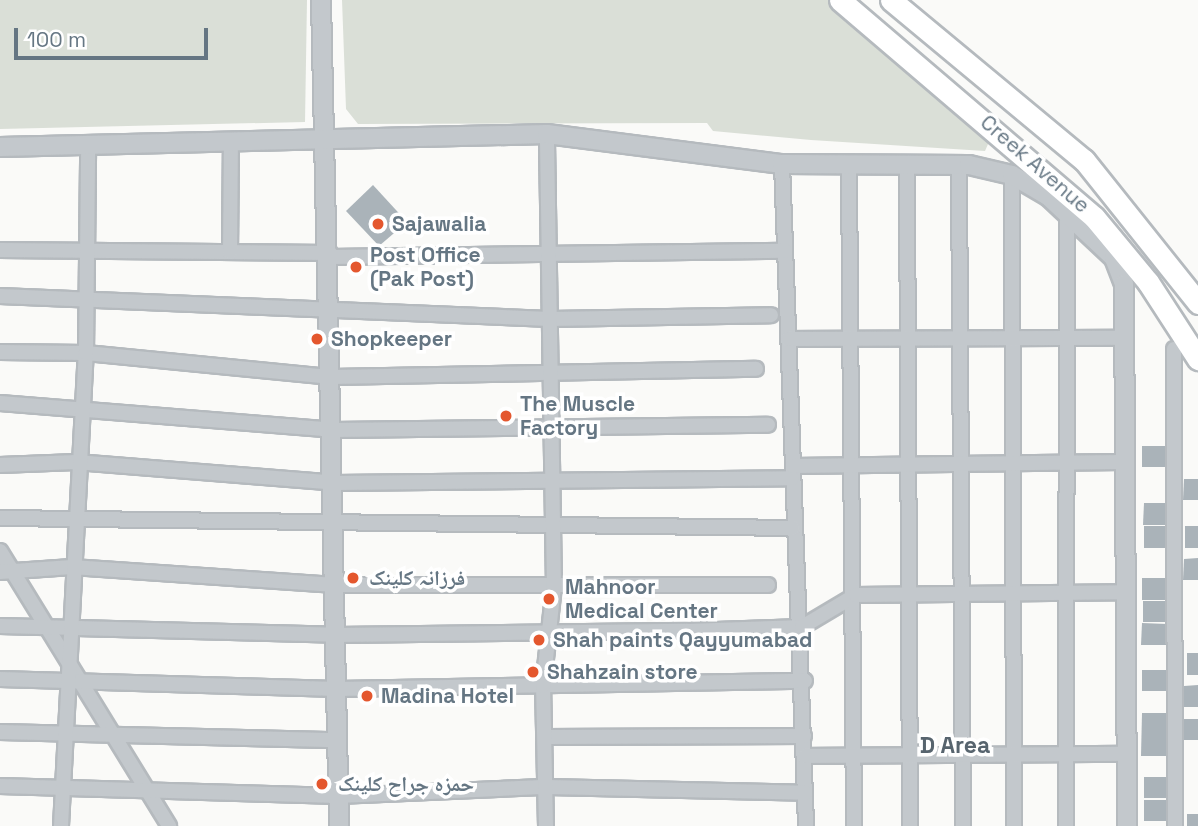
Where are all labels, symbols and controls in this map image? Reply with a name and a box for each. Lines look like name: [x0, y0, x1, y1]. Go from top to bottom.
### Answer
scale bar: [18, 14, 212, 58]
text: 100 m: [27, 26, 86, 53]
street label: Creek Avenue: [975, 110, 1095, 218]
place label: Sajawalia: [392, 211, 486, 237]
marker: Sajawalia: [370, 216, 386, 232]
place label: Post Office (Pak Post): [370, 242, 481, 292]
marker: Post Office (Pak Post): [348, 259, 364, 275]
place label: Shopkeeper: [331, 326, 452, 352]
marker: Shopkeeper: [309, 331, 325, 347]
place label: The Muscle Factory: [520, 391, 635, 441]
marker: The Muscle Factory: [498, 408, 514, 424]
place label: فرزانہ کلینک: [369, 565, 465, 591]
marker: فرزانہ کلینک: [343, 568, 363, 588]
place label: Mahnoor Medical Center: [565, 574, 718, 624]
marker: Mahnoor Medical Center: [539, 589, 559, 609]
place label: Shah paints Qayyumabad: [553, 627, 812, 653]
marker: Shah paints Qayyumabad: [531, 632, 547, 648]
place label: Shahzain store: [547, 659, 698, 685]
marker: Shahzain store: [525, 664, 541, 680]
place label: Madina Hotel: [381, 683, 514, 709]
marker: Madina Hotel: [359, 688, 375, 704]
district label: D Area: [919, 731, 991, 759]
place label: حمزہ جراح کلینک: [338, 771, 474, 797]
marker: حمزہ جراح کلینک: [312, 774, 332, 794]

